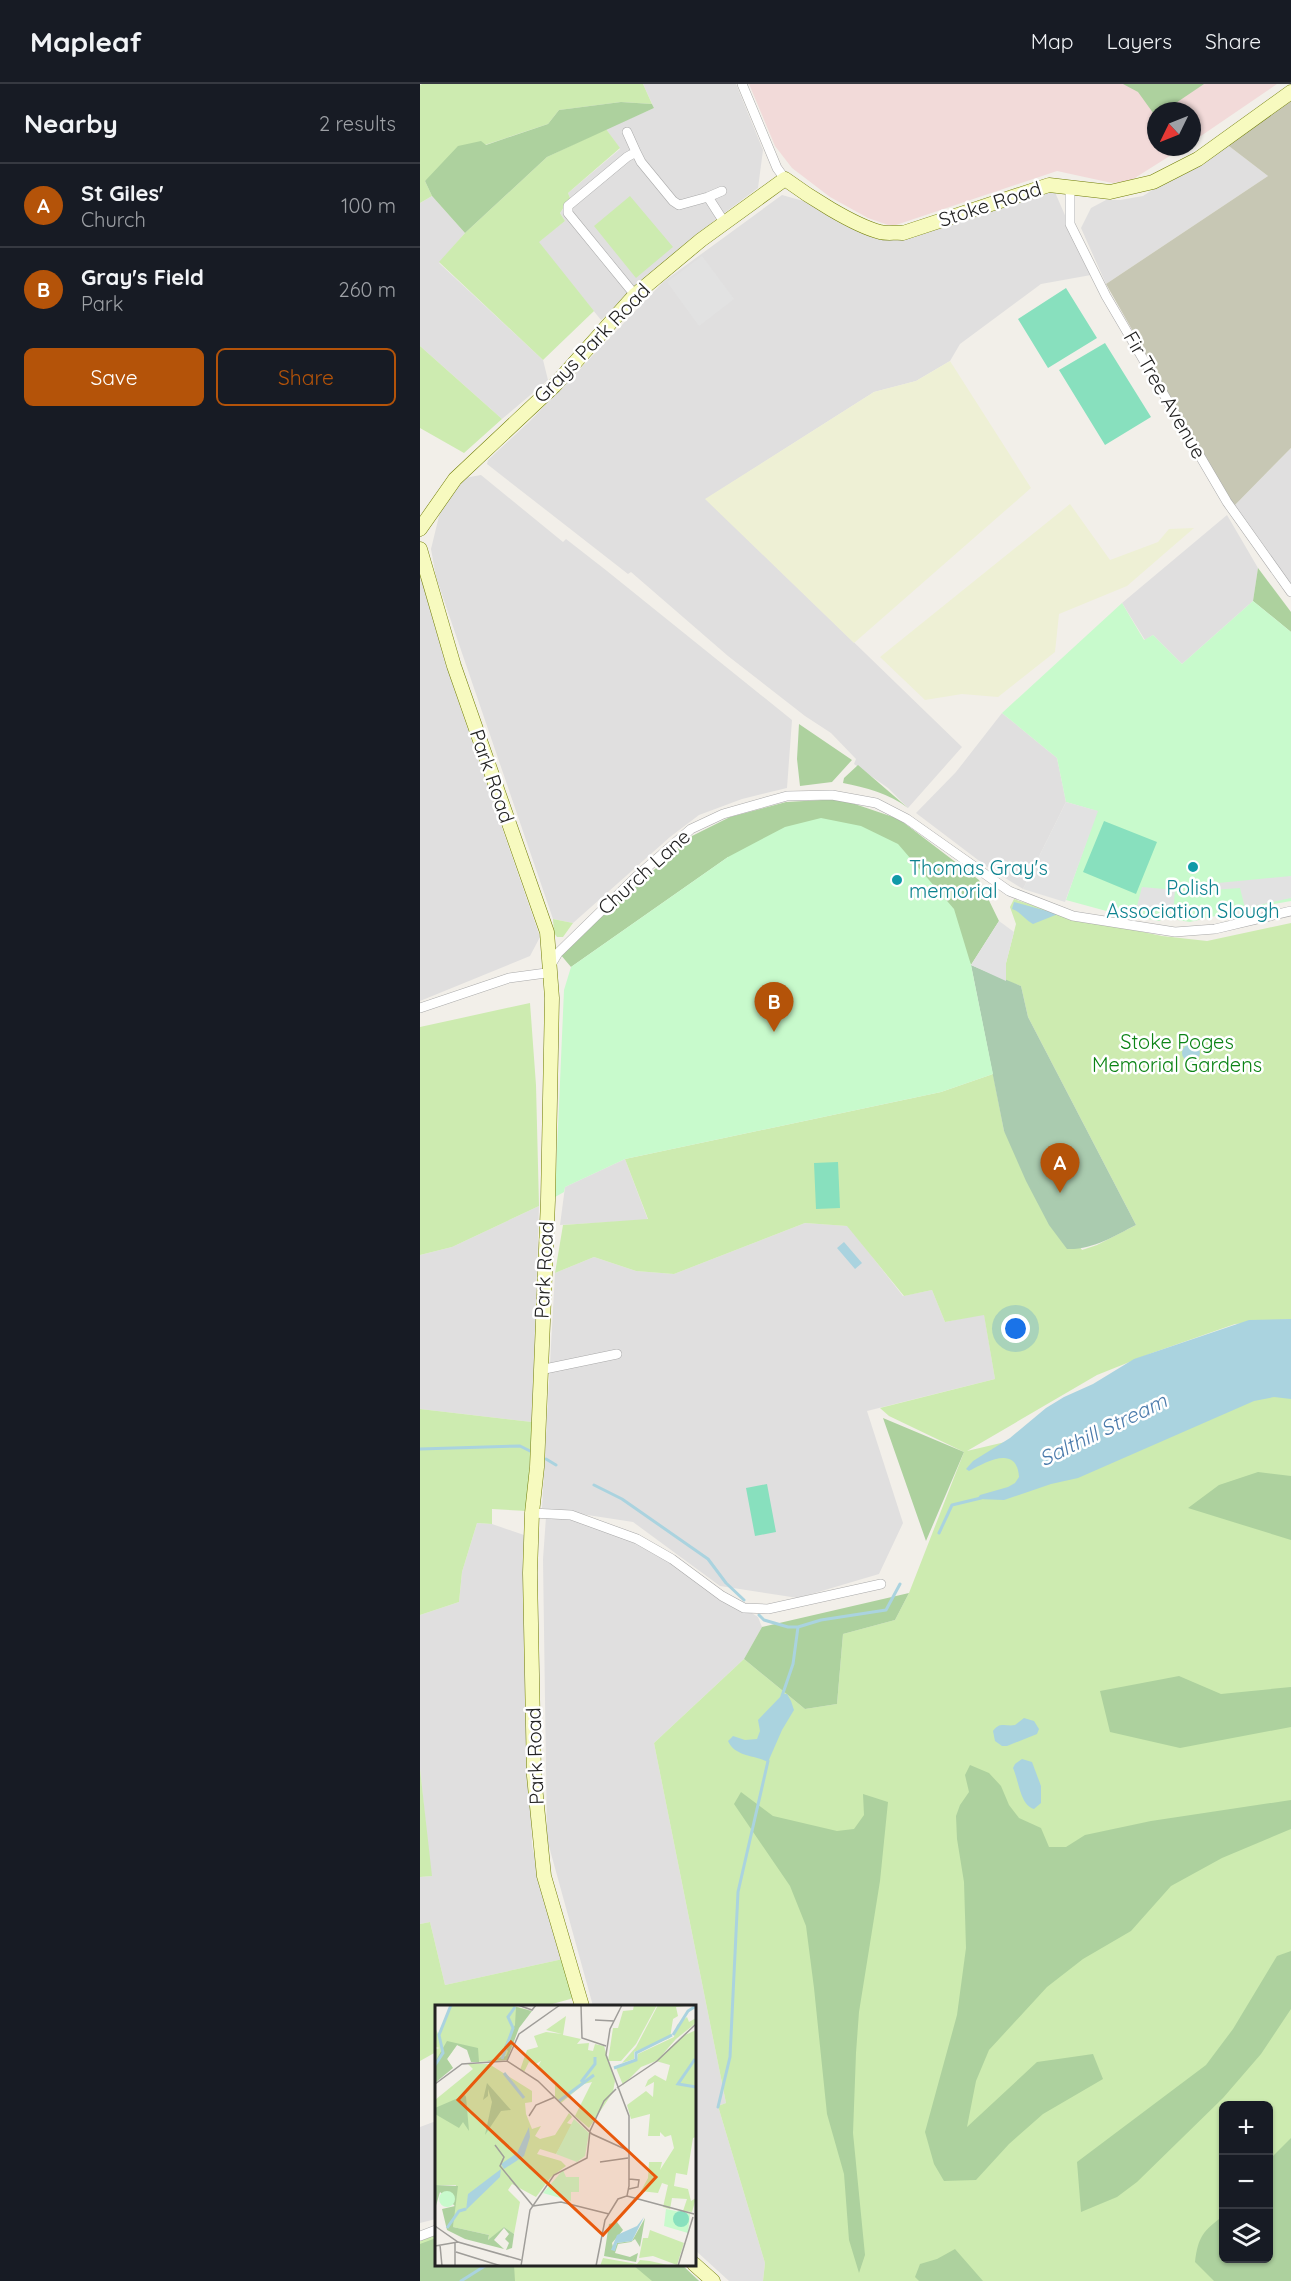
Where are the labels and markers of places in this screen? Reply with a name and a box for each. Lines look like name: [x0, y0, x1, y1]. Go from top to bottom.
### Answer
place label: Thomas Gray's memorial: [909, 855, 1048, 903]
marker: Polish Association Slough: [1186, 860, 1200, 874]
marker: Thomas Gray's memorial: [890, 873, 904, 887]
place label: Polish Association Slough: [1106, 875, 1280, 923]
pin: B: [754, 982, 794, 1032]
pin: A: [1040, 1144, 1080, 1193]

